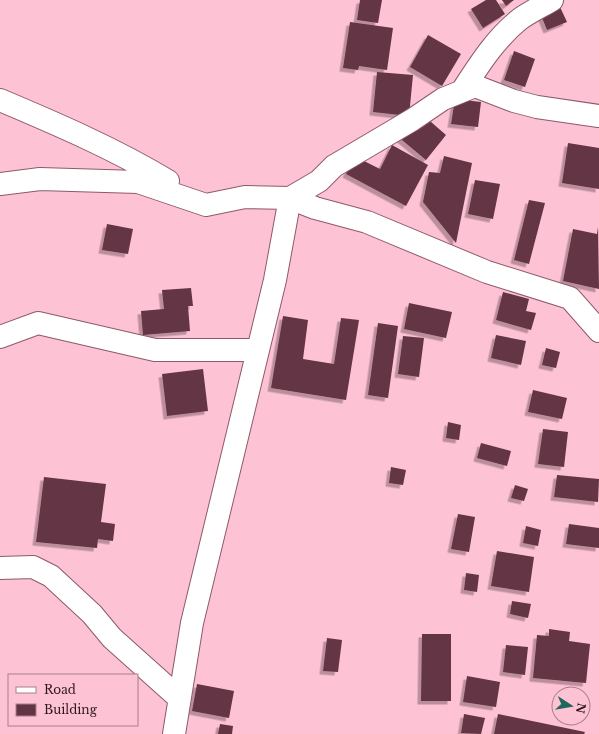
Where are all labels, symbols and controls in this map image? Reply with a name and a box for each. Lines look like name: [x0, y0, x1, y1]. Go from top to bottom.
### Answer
legend: [8, 674, 138, 726]
text: Road: [44, 682, 76, 697]
north arrow: [551, 686, 591, 726]
text: Building: [44, 702, 98, 717]
text: N: [573, 702, 589, 715]

